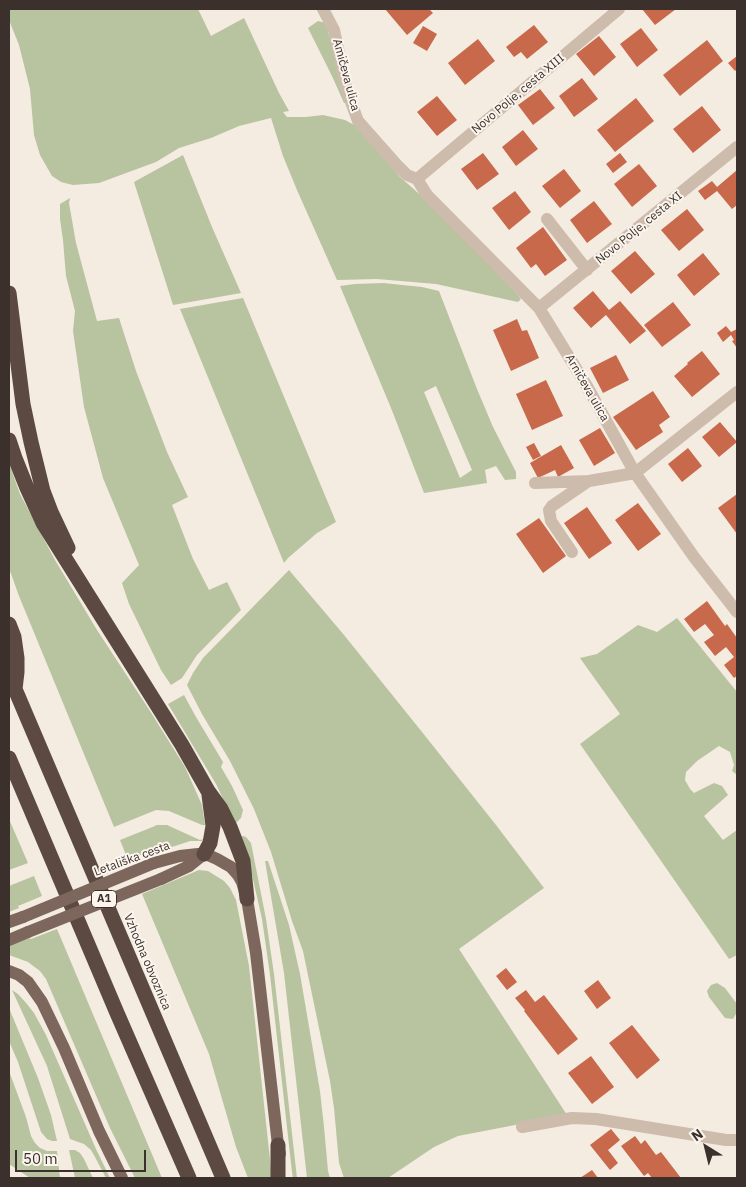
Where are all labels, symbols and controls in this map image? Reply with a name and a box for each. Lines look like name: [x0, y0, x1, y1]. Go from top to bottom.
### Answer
street label: Amičeva ulica: [329, 37, 363, 113]
street label: Novo Polje, cesta XIII: [469, 51, 567, 137]
street label: Novo Polje, cesta XI: [593, 189, 685, 267]
street label: Arničeva ulica: [562, 352, 612, 424]
street label: Letališka cesta: [92, 839, 172, 879]
road number: A1: [92, 891, 116, 908]
street label: Vzhodna obvoznica: [120, 912, 174, 1012]
north arrow: [681, 1122, 731, 1172]
text: N: [688, 1125, 707, 1145]
scale bar: [18, 1140, 149, 1172]
text: 50 m: [23, 1149, 58, 1168]

